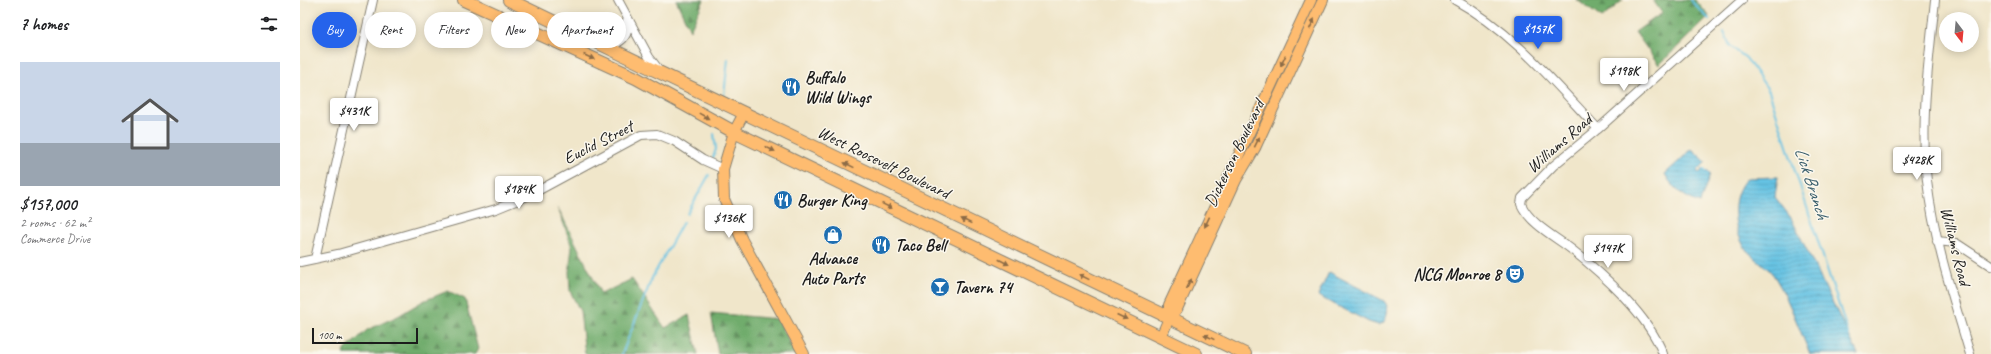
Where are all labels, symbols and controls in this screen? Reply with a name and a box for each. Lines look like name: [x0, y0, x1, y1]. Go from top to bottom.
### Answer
chip: Buy: [312, 12, 357, 48]
chip: Rent: [365, 12, 416, 48]
chip: Filters: [424, 12, 483, 48]
chip: New: [491, 12, 539, 48]
chip: Apartment: [547, 12, 626, 48]
north arrow: [1939, 12, 1979, 52]
map controls: [1939, 12, 1979, 52]
icon: filters: [258, 13, 280, 35]
text: 7 homes: [20, 14, 68, 35]
pin: $157K: [1510, 16, 1566, 50]
one-way arrow: [1309, 19, 1315, 30]
text: $157K: [1523, 21, 1553, 37]
one-way arrow: [583, 54, 594, 60]
one-way arrow: [1280, 55, 1286, 67]
pin: $198K: [1596, 58, 1652, 92]
text: $198K: [1609, 63, 1639, 79]
place label: Buffalo Wild Wings: [805, 67, 873, 108]
restaurant icon: Buffalo Wild Wings: [780, 76, 802, 98]
icon: home: [114, 88, 186, 160]
street label: Dickerson Boulevard: [1200, 94, 1270, 210]
pin: $431K: [326, 98, 382, 132]
text: $431K: [339, 103, 369, 119]
street label: Williams Road: [1522, 107, 1599, 177]
one-way arrow: [698, 112, 710, 119]
street label: Euclid Street: [560, 115, 639, 169]
street label: West Roosevelt Boulevard: [814, 121, 955, 204]
one-way arrow: [1254, 136, 1260, 148]
water label: Lick Branch: [1790, 144, 1834, 223]
one-way arrow: [764, 146, 775, 152]
pin: $428K: [1889, 147, 1945, 181]
text: $428K: [1902, 152, 1932, 168]
one-way arrow: [844, 162, 855, 168]
pin: $184K: [491, 176, 547, 210]
text: $184K: [504, 181, 534, 197]
restaurant icon: Burger King: [772, 189, 794, 211]
place label: Burger King: [797, 190, 868, 211]
text: $157,000: [20, 194, 77, 215]
one-way arrow: [881, 202, 892, 209]
pin: $136K: [701, 205, 757, 239]
street label: Williams Road: [1936, 205, 1976, 291]
text: $136K: [714, 210, 744, 226]
text: 2 rooms · 62 m²: [20, 215, 90, 231]
one-way arrow: [1204, 216, 1210, 228]
one-way arrow: [961, 218, 972, 224]
shop icon: Advance Auto Parts: [822, 224, 844, 246]
text: Commerce Drive: [20, 231, 90, 247]
restaurant icon: Taco Bell: [870, 234, 892, 256]
place label: Taco Bell: [895, 235, 949, 256]
pin: $147K: [1580, 235, 1636, 269]
text: $147K: [1593, 240, 1623, 256]
place label: Advance Auto Parts: [802, 248, 866, 289]
one-way arrow: [998, 259, 1010, 265]
theatre icon: NCG Monroe 8: [1504, 263, 1526, 285]
place label: NCG Monroe 8: [1413, 264, 1503, 285]
one-way arrow: [1078, 274, 1089, 280]
bar icon: Tavern 74: [929, 276, 951, 298]
place label: Tavern 74: [954, 277, 1014, 298]
one-way arrow: [1186, 279, 1192, 290]
one-way arrow: [1116, 314, 1127, 320]
scale bar: [312, 326, 418, 345]
text: 100 m: [318, 328, 342, 342]
one-way arrow: [1204, 334, 1215, 340]

